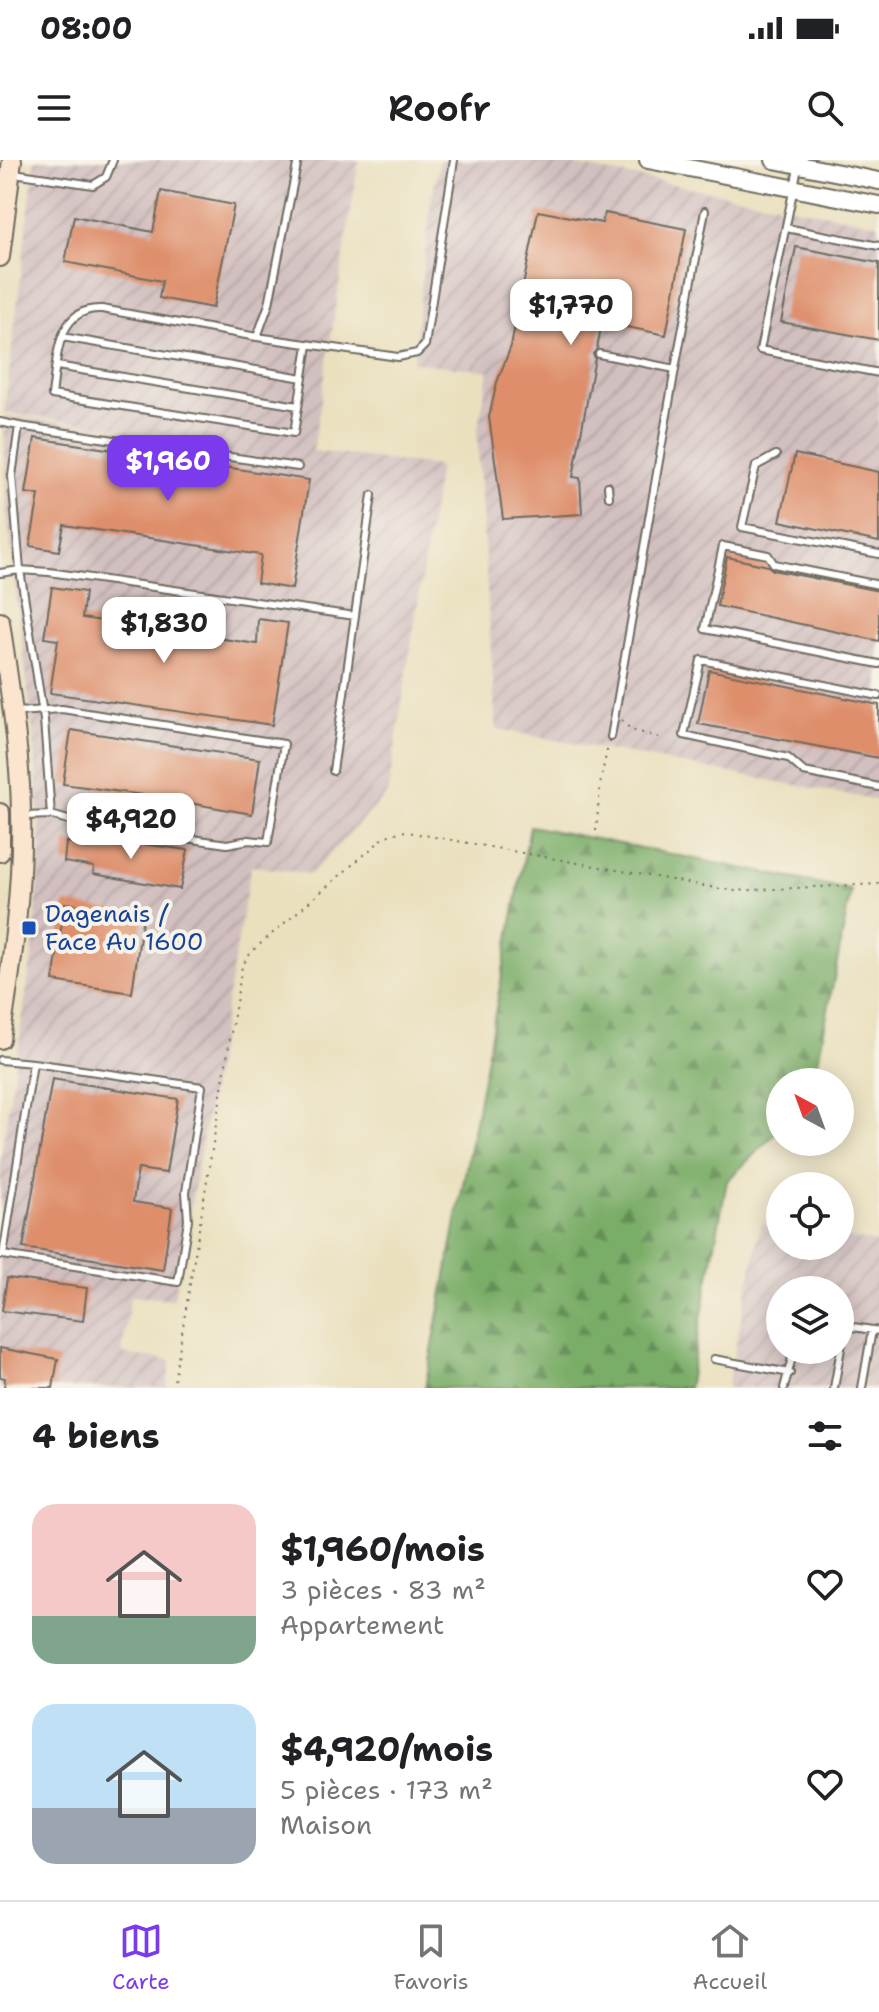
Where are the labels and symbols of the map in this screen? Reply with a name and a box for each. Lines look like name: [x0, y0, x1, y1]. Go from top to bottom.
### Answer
pin: $1,770: [506, 279, 636, 347]
pin: $1,960: [103, 435, 233, 503]
pin: $1,830: [99, 597, 229, 665]
pin: $4,920: [66, 793, 196, 861]
place label: Dagenais / Face Au 1600: [45, 898, 204, 958]
marker: Dagenais / Face Au 1600: [20, 919, 38, 937]
north arrow: [766, 1068, 854, 1156]

